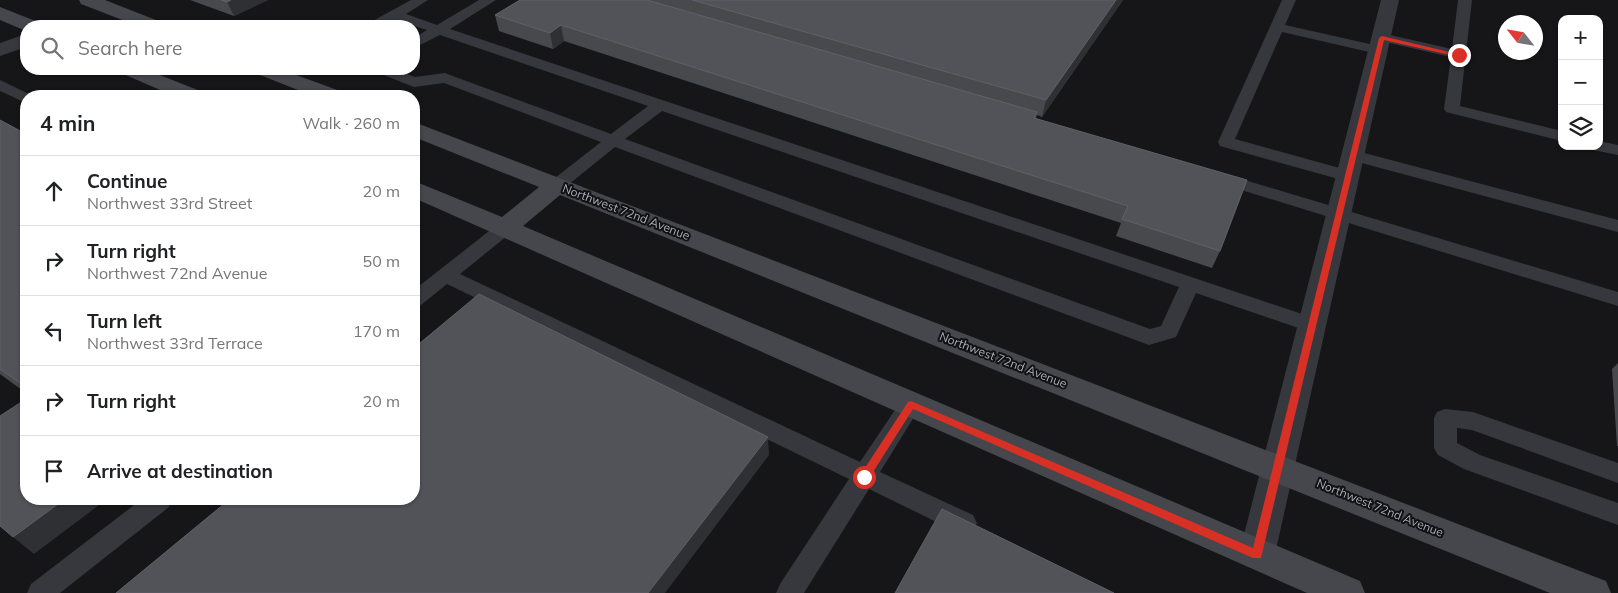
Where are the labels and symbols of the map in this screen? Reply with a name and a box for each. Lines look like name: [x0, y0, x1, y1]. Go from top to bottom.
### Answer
north arrow: [1498, 15, 1543, 60]
route end: [1448, 44, 1471, 67]
street label: Northwest 72nd Avenue: [560, 180, 692, 243]
street label: Northwest 72nd Avenue: [937, 328, 1069, 391]
route start: [853, 466, 876, 489]
street label: Northwest 72nd Avenue: [1315, 475, 1446, 540]

